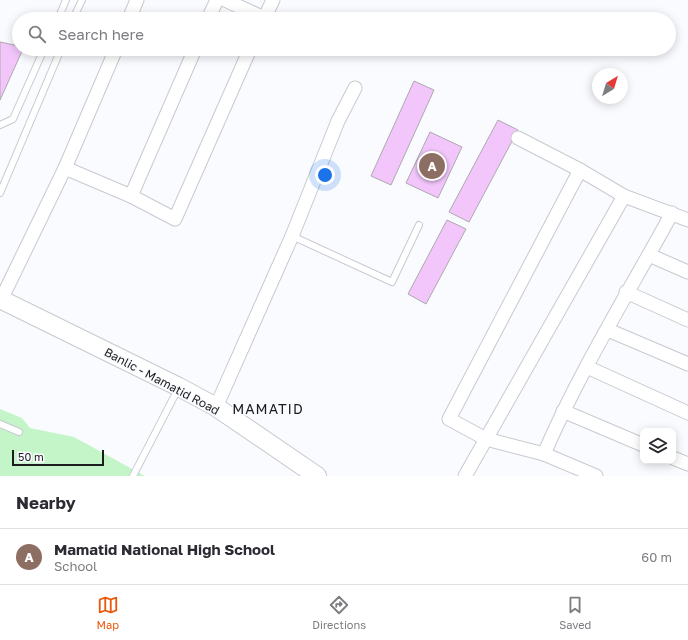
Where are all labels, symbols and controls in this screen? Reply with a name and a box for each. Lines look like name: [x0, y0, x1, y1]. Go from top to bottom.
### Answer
search box: [12, 12, 676, 56]
icon: search: [26, 23, 48, 45]
text: Search here: [58, 25, 144, 43]
north arrow: [592, 68, 628, 104]
pin: A: [419, 151, 445, 181]
your location: [315, 165, 335, 185]
street label: Banlic - Mamatid Road: [102, 344, 222, 418]
district label: MAMATID: [232, 400, 304, 417]
map controls: [640, 428, 676, 464]
button: layers: [640, 428, 676, 464]
scale bar: [12, 448, 104, 467]
text: 50 m: [18, 450, 44, 463]
text: Nearby: [16, 492, 76, 513]
text: Mamatid National High School: [54, 540, 275, 558]
text: A: [24, 549, 34, 565]
text: 60 m: [641, 549, 672, 565]
text: School: [54, 558, 97, 574]
tab: Map: [97, 594, 119, 631]
tab: Directions: [312, 594, 366, 631]
tab: Saved: [559, 594, 591, 631]

